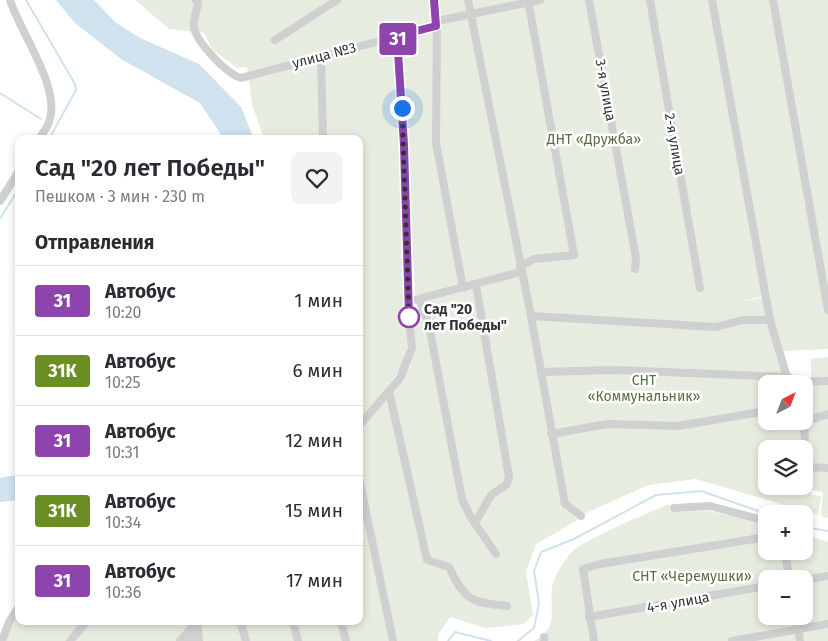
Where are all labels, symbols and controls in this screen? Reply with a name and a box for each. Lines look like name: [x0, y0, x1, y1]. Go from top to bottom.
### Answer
line badge: 31: [376, 23, 420, 55]
text: 31: [389, 28, 407, 50]
street label: улица №3: [290, 39, 358, 72]
street label: 3-я улица: [592, 58, 619, 123]
your location: [390, 96, 415, 121]
street label: 2-я улица: [661, 112, 688, 176]
park label: ДНТ «Дружба»: [546, 131, 641, 148]
button: heart: [291, 152, 343, 204]
text: Сад "20 лет Победы": [35, 154, 265, 182]
text: Пешком · 3 мин · 230 m: [35, 187, 205, 206]
text: Отправления: [35, 231, 154, 254]
text: Автобус: [105, 280, 176, 303]
text: 1 мин: [294, 289, 343, 312]
text: 31: [54, 290, 71, 312]
place label: Сад "20 лет Победы": [424, 301, 507, 334]
text: 10:20: [105, 303, 142, 322]
marker: Сад "20 лет Победы": [398, 306, 420, 328]
text: Автобус: [105, 350, 176, 373]
text: 6 мин: [292, 359, 343, 382]
text: 31К: [48, 360, 77, 382]
park label: СНТ «Коммунальник»: [588, 372, 701, 405]
text: 10:25: [105, 373, 141, 392]
north arrow: [758, 375, 812, 430]
map controls: [758, 375, 813, 625]
text: Автобус: [105, 420, 176, 443]
text: 12 мин: [285, 429, 343, 452]
text: 31: [54, 430, 71, 452]
button: layers: [758, 440, 813, 495]
text: 10:31: [105, 443, 139, 462]
text: Автобус: [105, 490, 176, 513]
text: 15 мин: [285, 499, 343, 522]
text: 31К: [48, 500, 77, 522]
button: +: [758, 505, 813, 560]
text: 10:34: [105, 513, 141, 532]
text: Автобус: [105, 560, 176, 583]
park label: СНТ «Черемушки»: [632, 568, 752, 585]
text: 17 мин: [286, 569, 343, 592]
text: 31: [54, 570, 71, 592]
button: −: [758, 570, 813, 625]
text: 10:36: [105, 583, 141, 602]
street label: 4-я улица: [645, 589, 711, 616]

